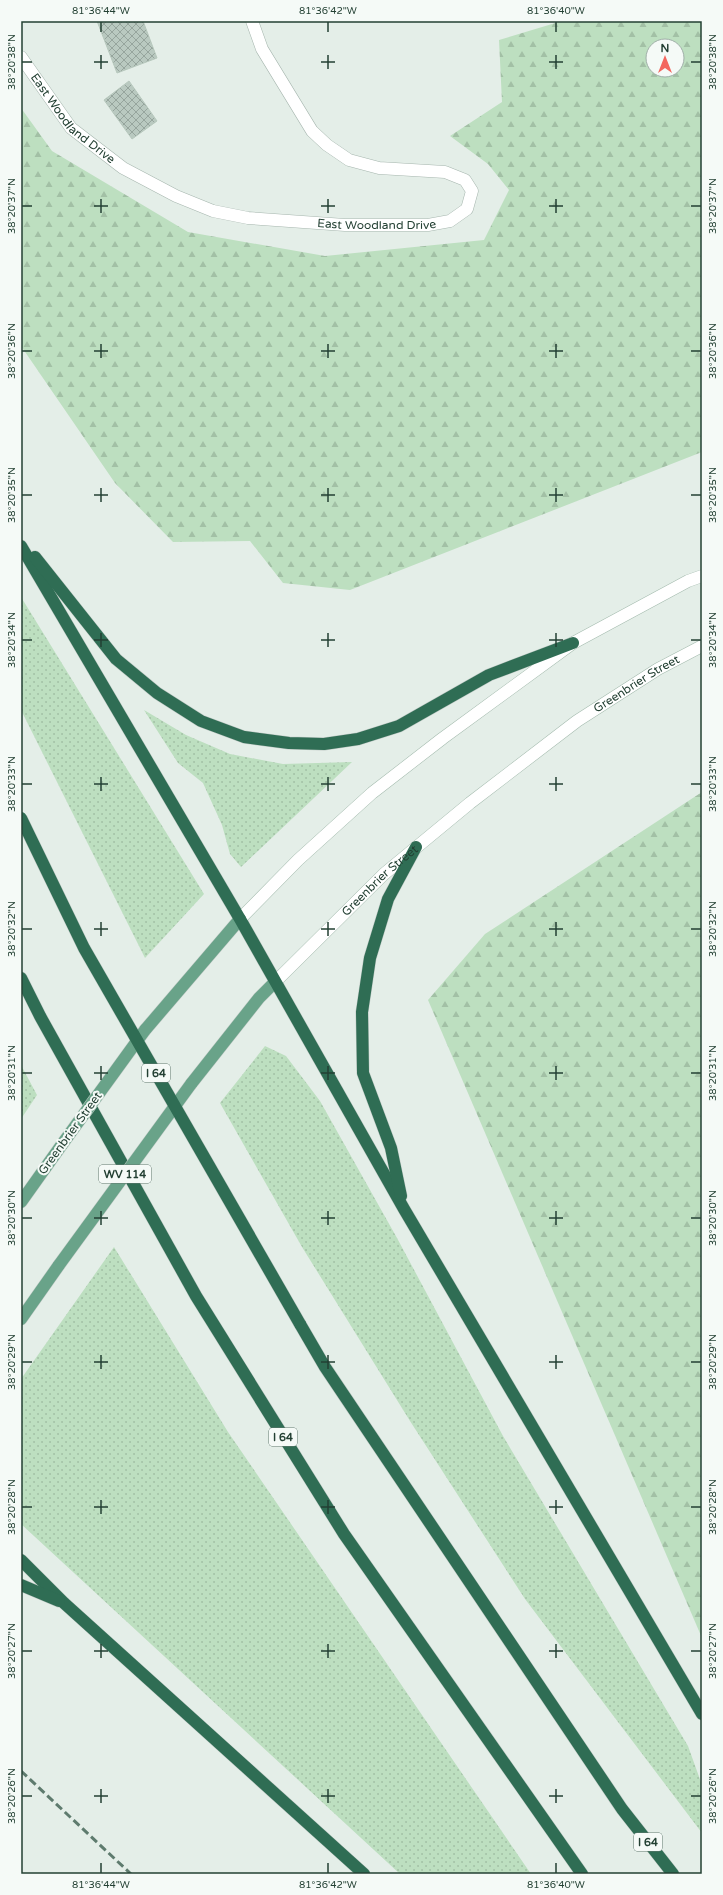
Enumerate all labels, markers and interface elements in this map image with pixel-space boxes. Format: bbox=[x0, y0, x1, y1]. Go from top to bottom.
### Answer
text: 81°36'44"W bbox=[72, 5, 130, 17]
text: 81°36'42"W bbox=[299, 5, 357, 17]
text: 81°36'40"W bbox=[527, 5, 585, 17]
text: 38°20'38"N bbox=[6, 34, 18, 90]
text: 38°20'38"N bbox=[707, 34, 719, 90]
north arrow bbox=[645, 38, 685, 78]
text: N bbox=[661, 42, 669, 55]
street label: East Woodland Drive bbox=[28, 71, 118, 166]
text: 38°20'37"N bbox=[6, 178, 18, 234]
text: 38°20'37"N bbox=[707, 178, 719, 234]
street label: East Woodland Drive bbox=[317, 216, 438, 232]
text: 38°20'36"N bbox=[6, 323, 18, 379]
text: 38°20'36"N bbox=[707, 323, 719, 379]
text: 38°20'35"N bbox=[6, 467, 18, 523]
text: 38°20'35"N bbox=[707, 467, 719, 523]
text: 38°20'34"N bbox=[6, 612, 18, 668]
text: 38°20'34"N bbox=[707, 612, 719, 668]
street label: Greenbrier Street bbox=[591, 652, 682, 716]
text: 38°20'33"N bbox=[6, 756, 18, 812]
text: 38°20'33"N bbox=[707, 756, 719, 812]
street label: Greenbrier Street bbox=[339, 842, 421, 919]
text: 38°20'32"N bbox=[6, 901, 18, 957]
text: 38°20'32"N bbox=[707, 901, 719, 957]
text: 38°20'31"N bbox=[6, 1045, 18, 1101]
text: 38°20'31"N bbox=[707, 1045, 719, 1101]
road number: I 64 bbox=[142, 1064, 170, 1082]
street label: Greenbrier Street bbox=[35, 1089, 105, 1177]
road number: WV 114 bbox=[99, 1165, 151, 1183]
text: 38°20'30"N bbox=[6, 1190, 18, 1246]
text: 38°20'30"N bbox=[707, 1190, 719, 1246]
text: 38°20'29"N bbox=[6, 1334, 18, 1390]
text: 38°20'29"N bbox=[707, 1334, 719, 1390]
road number: I 64 bbox=[269, 1428, 297, 1446]
text: 38°20'28"N bbox=[6, 1479, 18, 1535]
text: 38°20'28"N bbox=[707, 1479, 719, 1535]
text: 38°20'27"N bbox=[6, 1623, 18, 1679]
text: 38°20'27"N bbox=[707, 1623, 719, 1679]
text: 38°20'26"N bbox=[6, 1768, 18, 1824]
text: 38°20'26"N bbox=[707, 1768, 719, 1824]
road number: I 64 bbox=[634, 1833, 662, 1851]
text: 81°36'44"W bbox=[72, 1879, 130, 1891]
text: 81°36'42"W bbox=[299, 1879, 357, 1891]
text: 81°36'40"W bbox=[527, 1879, 585, 1891]

